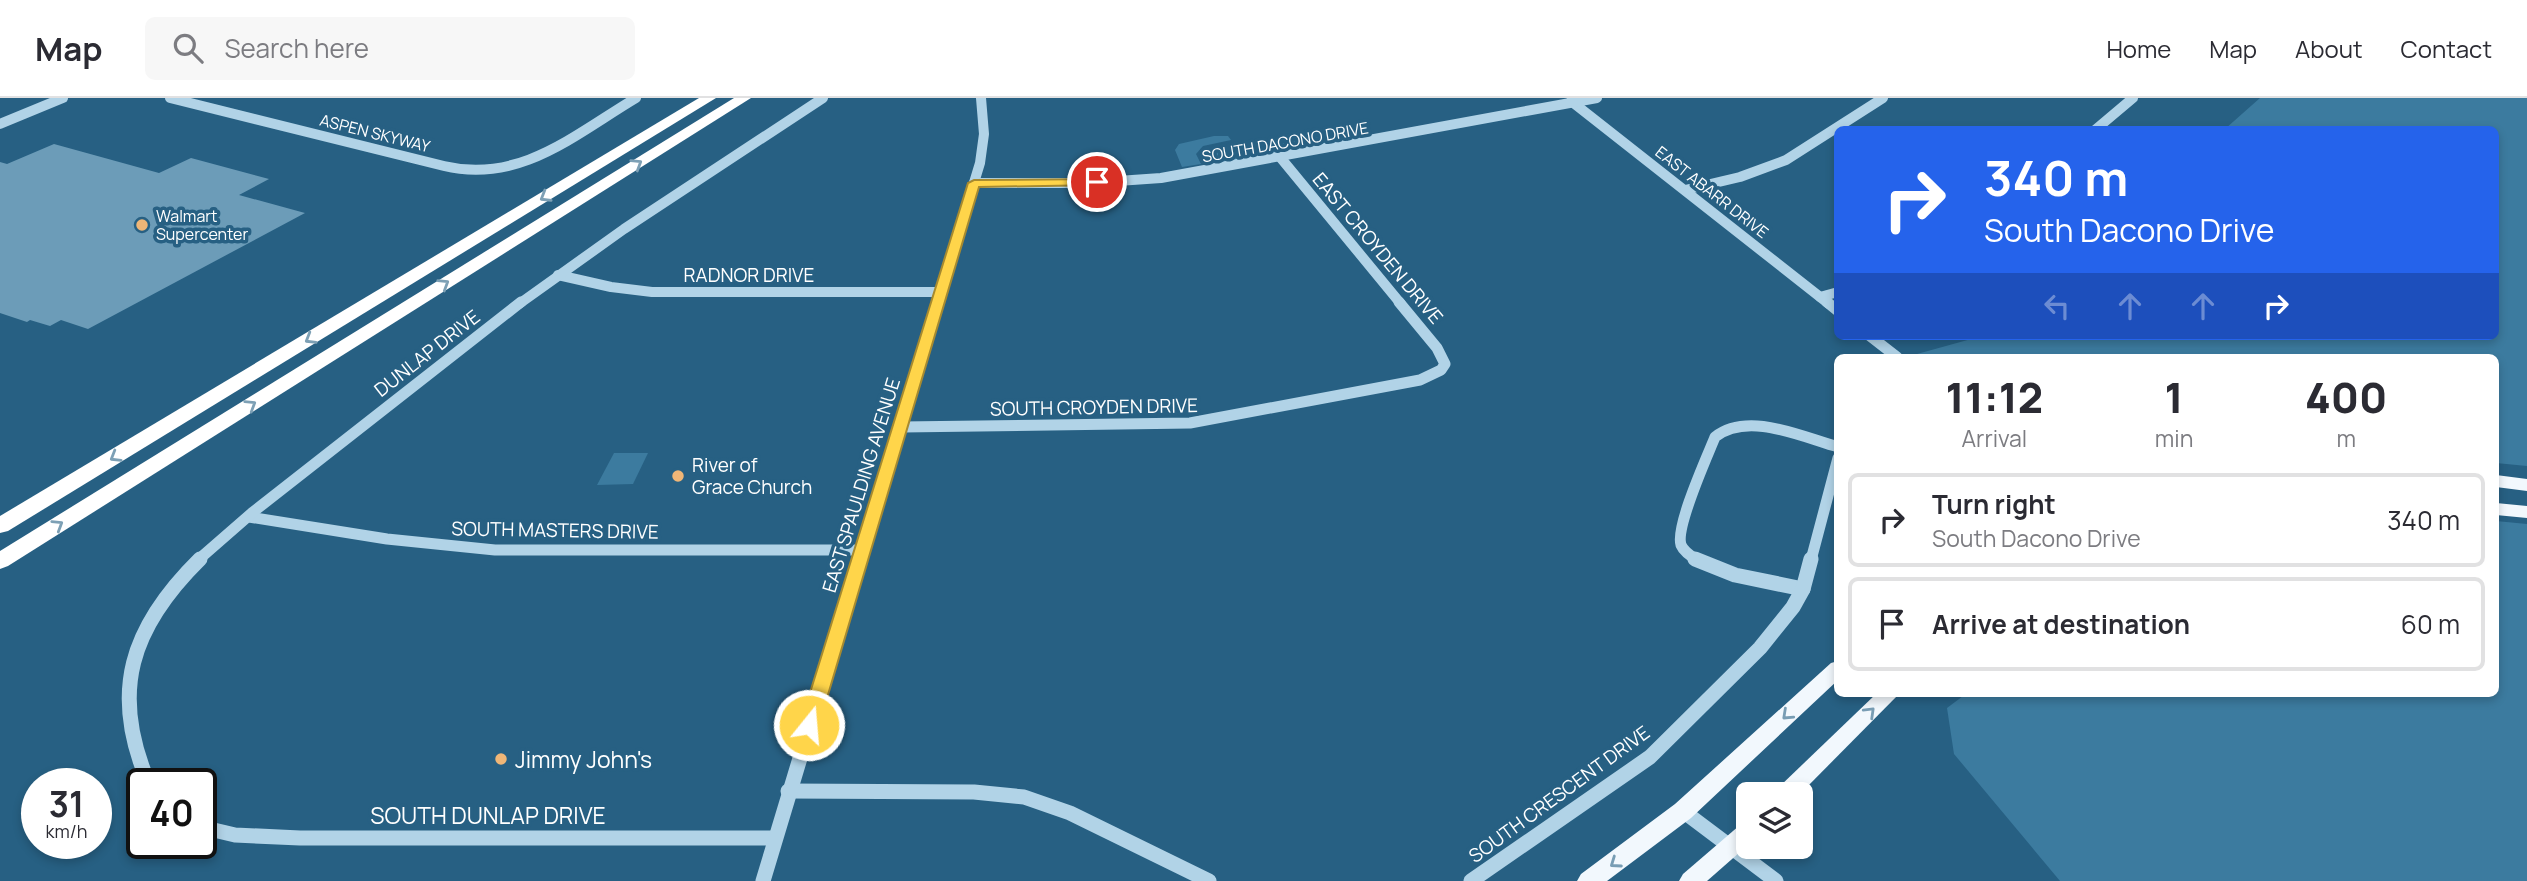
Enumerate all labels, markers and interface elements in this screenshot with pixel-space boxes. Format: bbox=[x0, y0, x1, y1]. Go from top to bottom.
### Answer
search box bbox=[145, 17, 635, 80]
text: Map bbox=[35, 26, 103, 71]
icon: search bbox=[169, 29, 207, 67]
text: Search here bbox=[225, 30, 369, 66]
text: Home bbox=[2106, 32, 2171, 65]
text: Map bbox=[2209, 32, 2257, 65]
text: About bbox=[2295, 32, 2363, 65]
text: Contact bbox=[2401, 32, 2492, 65]
street label: ASPEN SKYWAY bbox=[318, 109, 432, 157]
street label: SOUTH DACONO DRIVE bbox=[1200, 117, 1370, 167]
street label: EAST ABARR DRIVE bbox=[1651, 141, 1773, 243]
text: 340 m bbox=[1984, 144, 2128, 211]
pin bbox=[1067, 152, 1127, 212]
icon: right bbox=[1869, 154, 1960, 245]
one-way arrow bbox=[630, 160, 643, 173]
icon: arrive bbox=[1078, 163, 1116, 201]
street label: EAST CROYDEN DRIVE bbox=[1307, 167, 1449, 329]
one-way arrow bbox=[540, 188, 553, 201]
place label: Walmart Supercenter bbox=[156, 205, 248, 245]
text: South Dacono Drive bbox=[1984, 208, 2274, 252]
marker: Walmart Supercenter bbox=[134, 217, 150, 233]
street label: RADNOR DRIVE bbox=[684, 262, 814, 288]
one-way arrow bbox=[437, 280, 450, 293]
icon: left bbox=[2038, 287, 2076, 325]
icon: ahead bbox=[2111, 287, 2149, 325]
icon: ahead bbox=[2184, 287, 2222, 325]
icon: right bbox=[2257, 287, 2295, 325]
street label: DUNLAP DRIVE bbox=[369, 303, 485, 403]
one-way arrow bbox=[304, 331, 317, 344]
text: 11:12 bbox=[1946, 368, 2043, 426]
text: 1 bbox=[2165, 368, 2184, 426]
text: 400 bbox=[2305, 368, 2387, 426]
street label: EAST SPAULDING AVENUE bbox=[816, 374, 906, 596]
street label: SOUTH CROYDEN DRIVE bbox=[990, 392, 1198, 422]
one-way arrow bbox=[243, 400, 256, 413]
text: Arrival bbox=[1962, 422, 2027, 454]
text: min bbox=[2155, 422, 2193, 454]
text: m bbox=[2336, 422, 2356, 454]
one-way arrow bbox=[109, 448, 122, 461]
place label: River of Grace Church bbox=[692, 452, 812, 500]
marker: River of Grace Church bbox=[670, 468, 686, 484]
text: Turn right bbox=[1932, 486, 2056, 522]
icon: right bbox=[1873, 501, 1911, 539]
text: 340 m bbox=[2387, 502, 2460, 538]
street label: SOUTH MASTERS DRIVE bbox=[451, 515, 659, 545]
one-way arrow bbox=[50, 520, 63, 533]
text: South Dacono Drive bbox=[1932, 522, 2141, 554]
icon: arrive bbox=[1873, 605, 1911, 643]
text: Arrive at destination bbox=[1932, 606, 2190, 642]
text: 60 m bbox=[2401, 606, 2460, 642]
position arrow bbox=[772, 688, 846, 762]
one-way arrow bbox=[1782, 706, 1795, 719]
one-way arrow bbox=[1862, 708, 1875, 721]
street label: SOUTH CRESCENT DRIVE bbox=[1463, 719, 1655, 869]
place label: Jimmy John's bbox=[515, 743, 652, 775]
marker: Jimmy John's bbox=[493, 751, 509, 767]
speed limit sign: 40 bbox=[126, 768, 217, 859]
text: 31 bbox=[49, 780, 84, 828]
map controls bbox=[1736, 782, 1813, 859]
button: layers bbox=[1736, 782, 1813, 859]
street label: SOUTH DUNLAP DRIVE bbox=[370, 799, 606, 831]
text: km/h bbox=[46, 819, 87, 843]
one-way arrow bbox=[1610, 855, 1623, 867]

